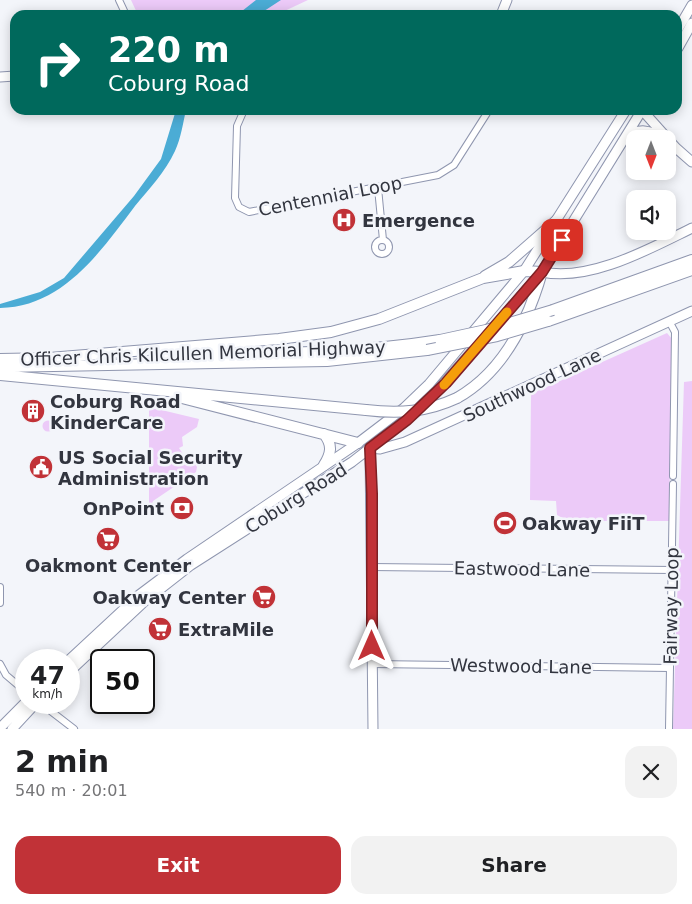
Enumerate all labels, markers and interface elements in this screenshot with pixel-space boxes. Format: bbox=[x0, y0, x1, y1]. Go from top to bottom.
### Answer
icon: right bbox=[25, 30, 90, 95]
text: 220 m bbox=[108, 30, 230, 70]
text: Coburg Road bbox=[108, 71, 250, 96]
north arrow bbox=[626, 130, 676, 180]
map controls bbox=[626, 130, 676, 240]
street label: Centennial Loop bbox=[256, 172, 404, 220]
button: sound bbox=[626, 190, 676, 240]
hospital icon: Emergence bbox=[331, 207, 357, 233]
place label: Emergence bbox=[362, 210, 475, 231]
pin bbox=[541, 219, 583, 261]
icon: arrive bbox=[548, 226, 576, 254]
street label: Officer Chris Kilcullen Memorial Highway bbox=[20, 336, 386, 370]
street label: Southwood Lane bbox=[460, 344, 604, 426]
place label: Coburg Road KinderCare bbox=[50, 391, 181, 433]
building icon: Coburg Road KinderCare bbox=[20, 398, 46, 424]
place label: US Social Security Administration bbox=[58, 447, 243, 489]
public building icon: US Social Security Administration bbox=[28, 454, 54, 480]
street label: Coburg Road bbox=[241, 458, 351, 538]
bank icon: OnPoint bbox=[169, 495, 195, 521]
place label: OnPoint bbox=[83, 498, 164, 519]
sports icon: Oakway FiiT bbox=[492, 510, 518, 536]
place label: Oakway FiiT bbox=[522, 513, 645, 534]
supermarket icon: Oakmont Center bbox=[95, 526, 121, 552]
street label: Fairway Loop bbox=[659, 547, 683, 665]
place label: Oakmont Center bbox=[25, 555, 191, 576]
street label: Eastwood Lane bbox=[454, 557, 590, 581]
supermarket icon: Oakway Center bbox=[251, 584, 277, 610]
place label: Oakway Center bbox=[92, 587, 246, 608]
supermarket icon: ExtraMile bbox=[147, 616, 173, 642]
place label: ExtraMile bbox=[178, 619, 274, 640]
position arrow bbox=[345, 619, 397, 671]
speed limit sign: 50 bbox=[90, 649, 155, 714]
street label: Westwood Lane bbox=[450, 654, 592, 678]
text: 47 bbox=[30, 661, 65, 690]
text: km/h bbox=[32, 687, 63, 701]
text: 2 min bbox=[15, 744, 109, 779]
button: close bbox=[625, 746, 677, 798]
text: 540 m · 20:01 bbox=[15, 781, 128, 800]
button: Exit bbox=[15, 836, 341, 894]
button: Share bbox=[351, 836, 677, 894]

